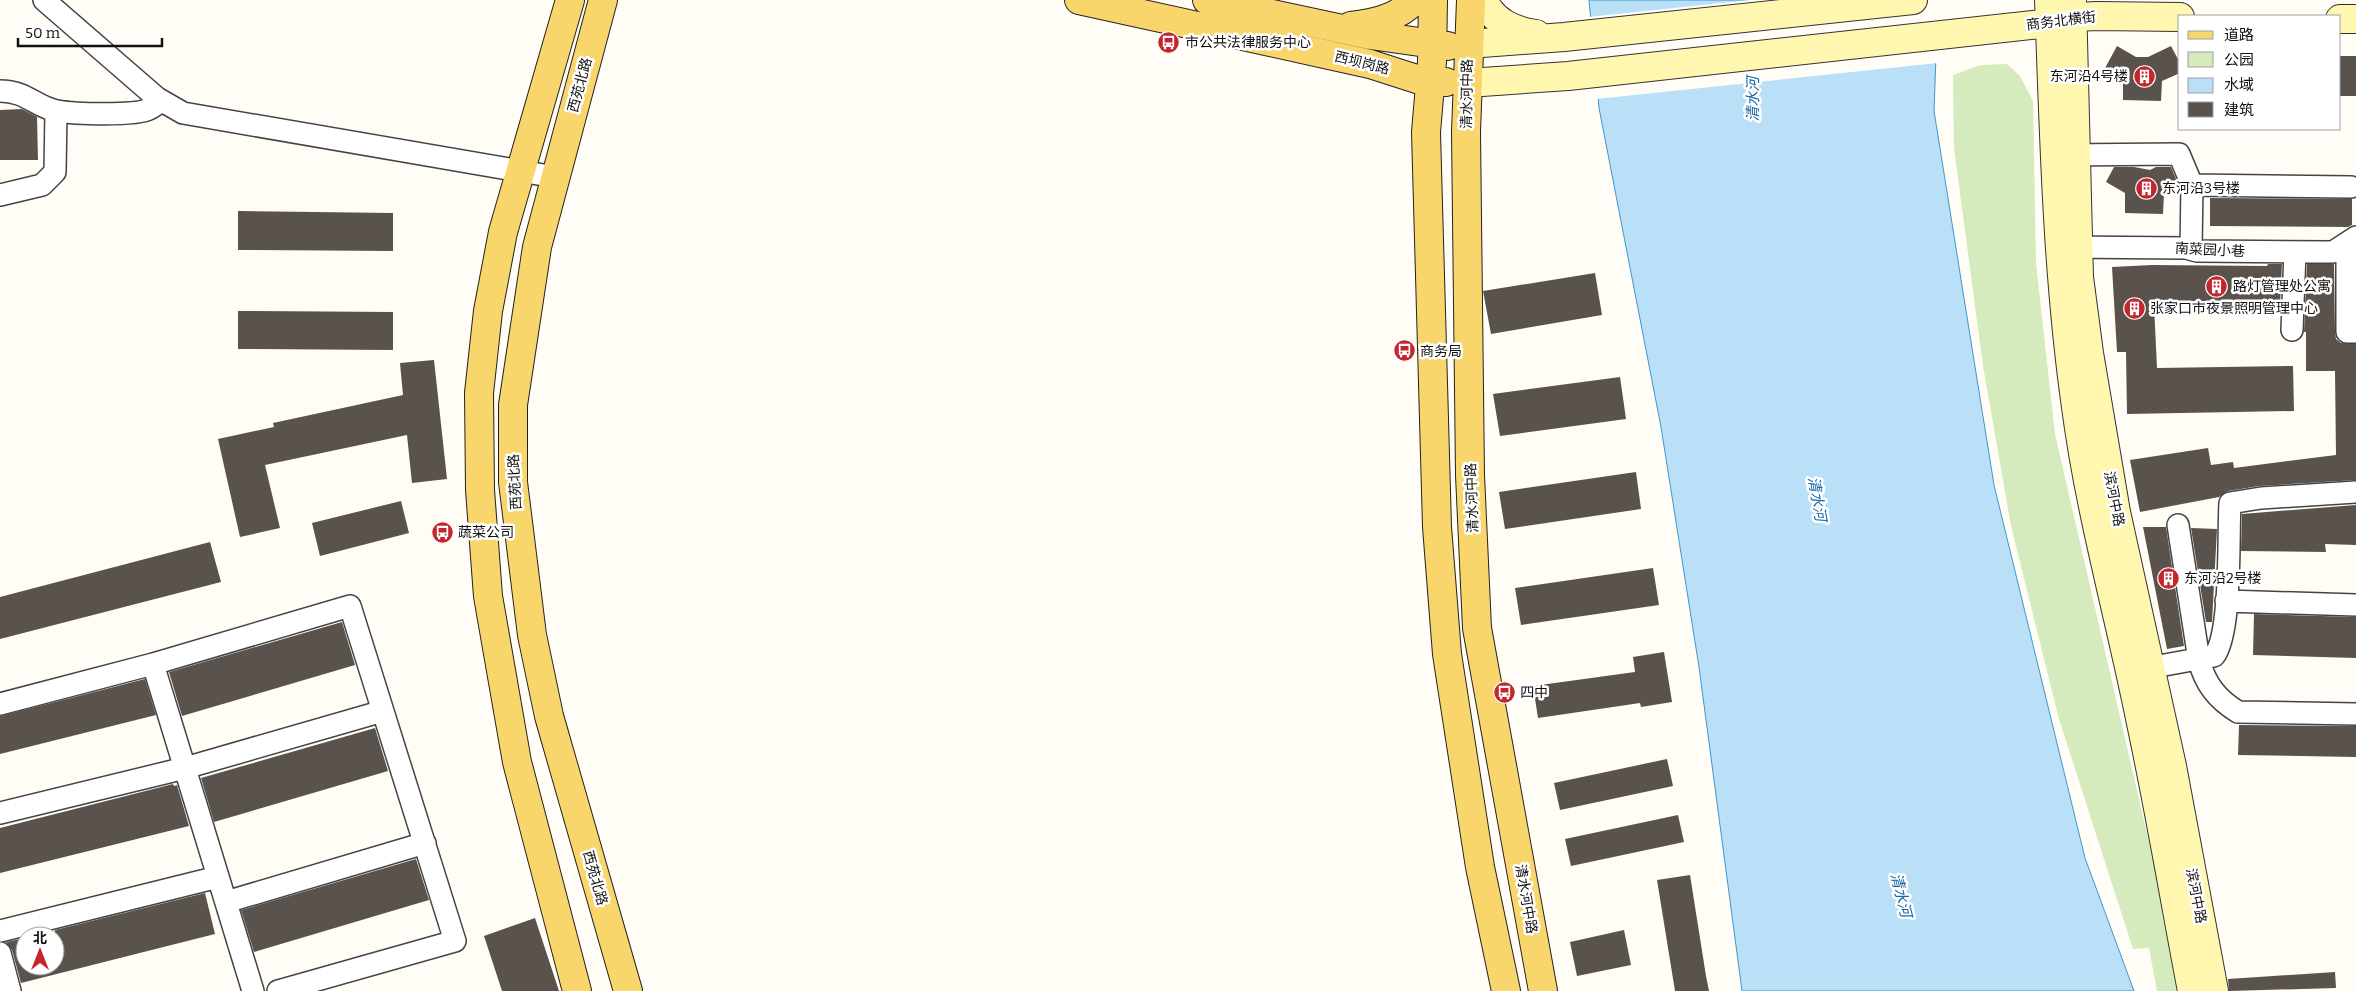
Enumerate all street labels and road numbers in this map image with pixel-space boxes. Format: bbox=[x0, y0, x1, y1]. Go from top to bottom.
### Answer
street label: 商务北横街 bbox=[2025, 8, 2097, 34]
street label: 西坝岗路 bbox=[1333, 48, 1391, 78]
street label: 西苑北路 bbox=[565, 56, 595, 114]
street label: 清水河中路 bbox=[1458, 59, 1476, 129]
street label: 南菜园小巷 bbox=[2175, 240, 2245, 260]
street label: 西苑北路 bbox=[505, 454, 525, 510]
street label: 清水河中路 bbox=[1462, 463, 1482, 533]
street label: 滨河中路 bbox=[2100, 470, 2128, 528]
street label: 西苑北路 bbox=[579, 849, 611, 907]
street label: 清水河中路 bbox=[1512, 863, 1540, 935]
street label: 滨河中路 bbox=[2182, 867, 2210, 925]

